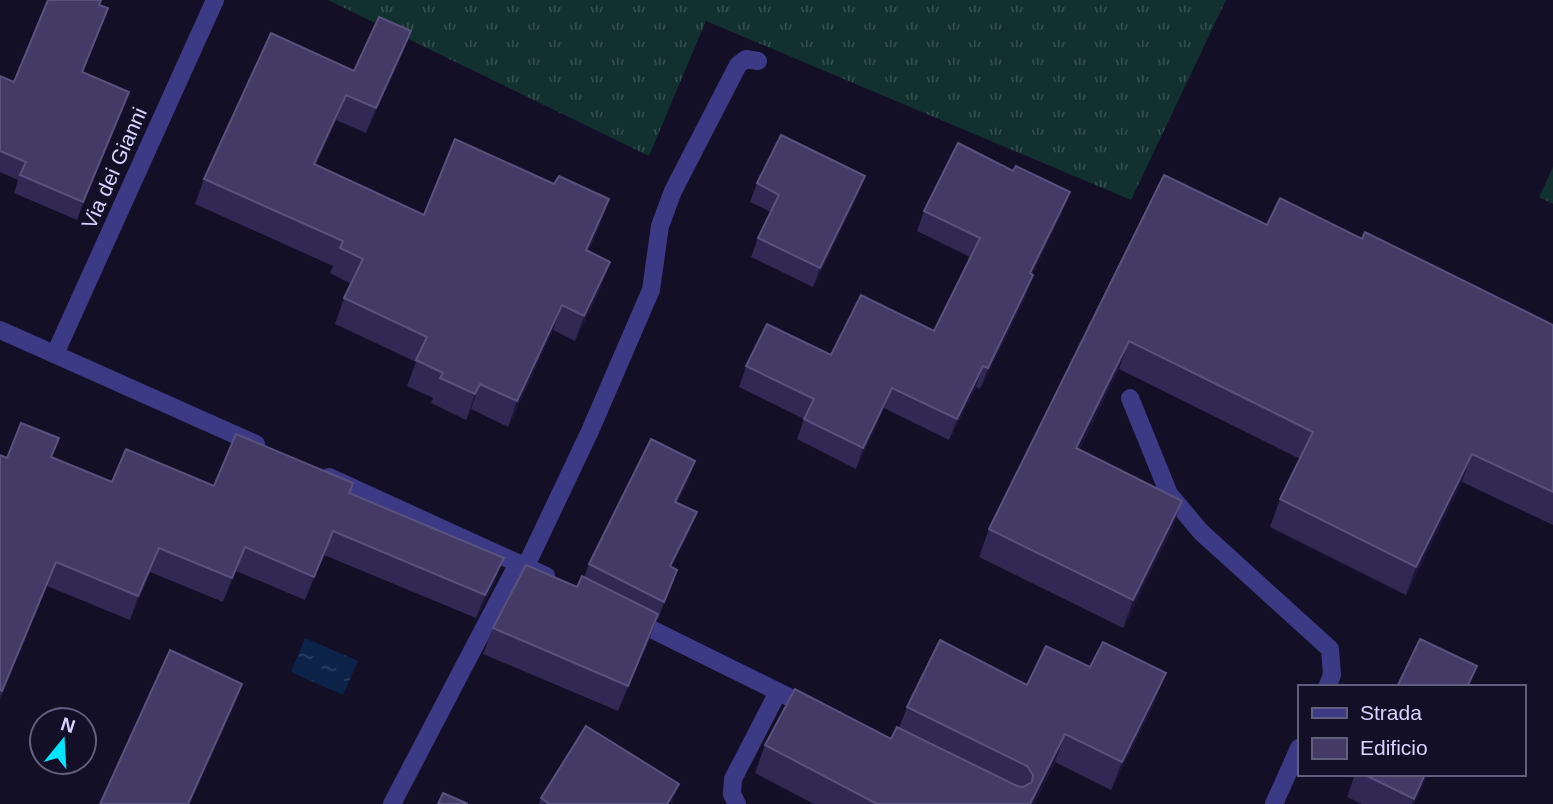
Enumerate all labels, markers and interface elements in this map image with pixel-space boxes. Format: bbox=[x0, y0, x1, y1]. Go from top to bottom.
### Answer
street label: Via dei Gianni bbox=[77, 104, 151, 232]
legend bbox=[1298, 685, 1525, 776]
text: Strada bbox=[1360, 701, 1422, 724]
north arrow bbox=[28, 706, 98, 776]
text: N bbox=[58, 713, 78, 737]
text: Edificio bbox=[1360, 736, 1428, 759]

